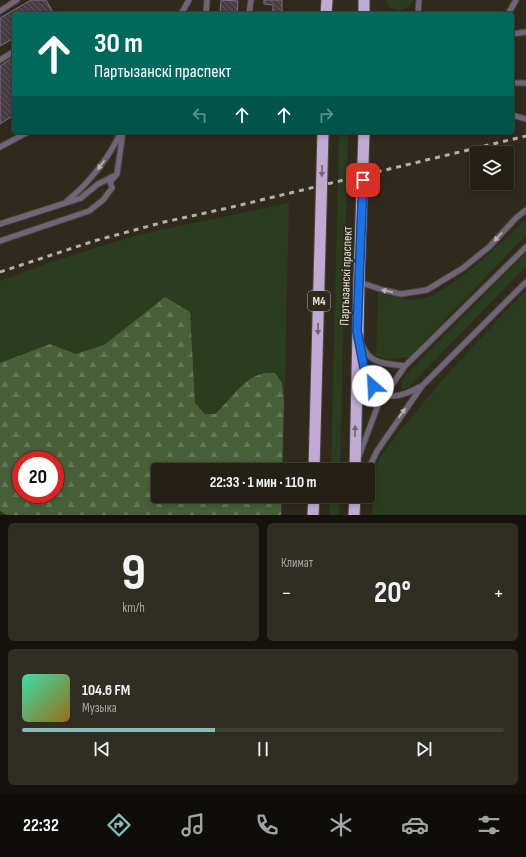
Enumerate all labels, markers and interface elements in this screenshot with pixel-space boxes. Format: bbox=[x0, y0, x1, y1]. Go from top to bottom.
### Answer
text: 30 m bbox=[94, 27, 143, 60]
icon: ahead bbox=[28, 28, 80, 80]
text: Партызанскі праспект bbox=[94, 61, 231, 82]
icon: left bbox=[189, 104, 211, 126]
icon: ahead bbox=[231, 104, 253, 126]
icon: ahead bbox=[273, 104, 295, 126]
icon: right bbox=[315, 104, 337, 126]
map controls bbox=[470, 146, 514, 190]
button: layers bbox=[470, 146, 514, 190]
one-way arrow bbox=[97, 160, 106, 171]
pin bbox=[346, 163, 380, 197]
one-way arrow bbox=[319, 165, 325, 178]
icon: arrive bbox=[352, 169, 374, 191]
street label: Партызанскі праспект bbox=[336, 226, 356, 326]
one-way arrow bbox=[494, 232, 503, 243]
one-way arrow bbox=[381, 287, 393, 293]
road number: М4 bbox=[308, 291, 330, 311]
one-way arrow bbox=[315, 323, 321, 336]
position arrow bbox=[352, 365, 394, 407]
one-way arrow bbox=[398, 407, 406, 418]
one-way arrow bbox=[352, 425, 359, 437]
speed limit sign: 20 bbox=[12, 451, 64, 503]
text: 22:33 · 1 мин · 110 m bbox=[210, 473, 316, 492]
text: 9 bbox=[121, 542, 146, 605]
text: Климат bbox=[281, 555, 313, 571]
text: 20° bbox=[374, 575, 411, 611]
text: − bbox=[281, 580, 292, 607]
text: + bbox=[493, 580, 504, 607]
text: km/h bbox=[122, 600, 145, 616]
text: 104.6 FM bbox=[82, 681, 130, 700]
text: Музыка bbox=[82, 700, 117, 716]
icon: previous bbox=[91, 738, 113, 760]
icon: pause bbox=[252, 738, 274, 760]
icon: next bbox=[413, 738, 435, 760]
icon: directions bbox=[105, 811, 133, 839]
icon: music bbox=[179, 811, 207, 839]
icon: phone bbox=[253, 811, 281, 839]
icon: climate bbox=[327, 811, 355, 839]
icon: car bbox=[401, 811, 429, 839]
icon: filters bbox=[475, 811, 503, 839]
text: 22:32 bbox=[23, 815, 59, 836]

